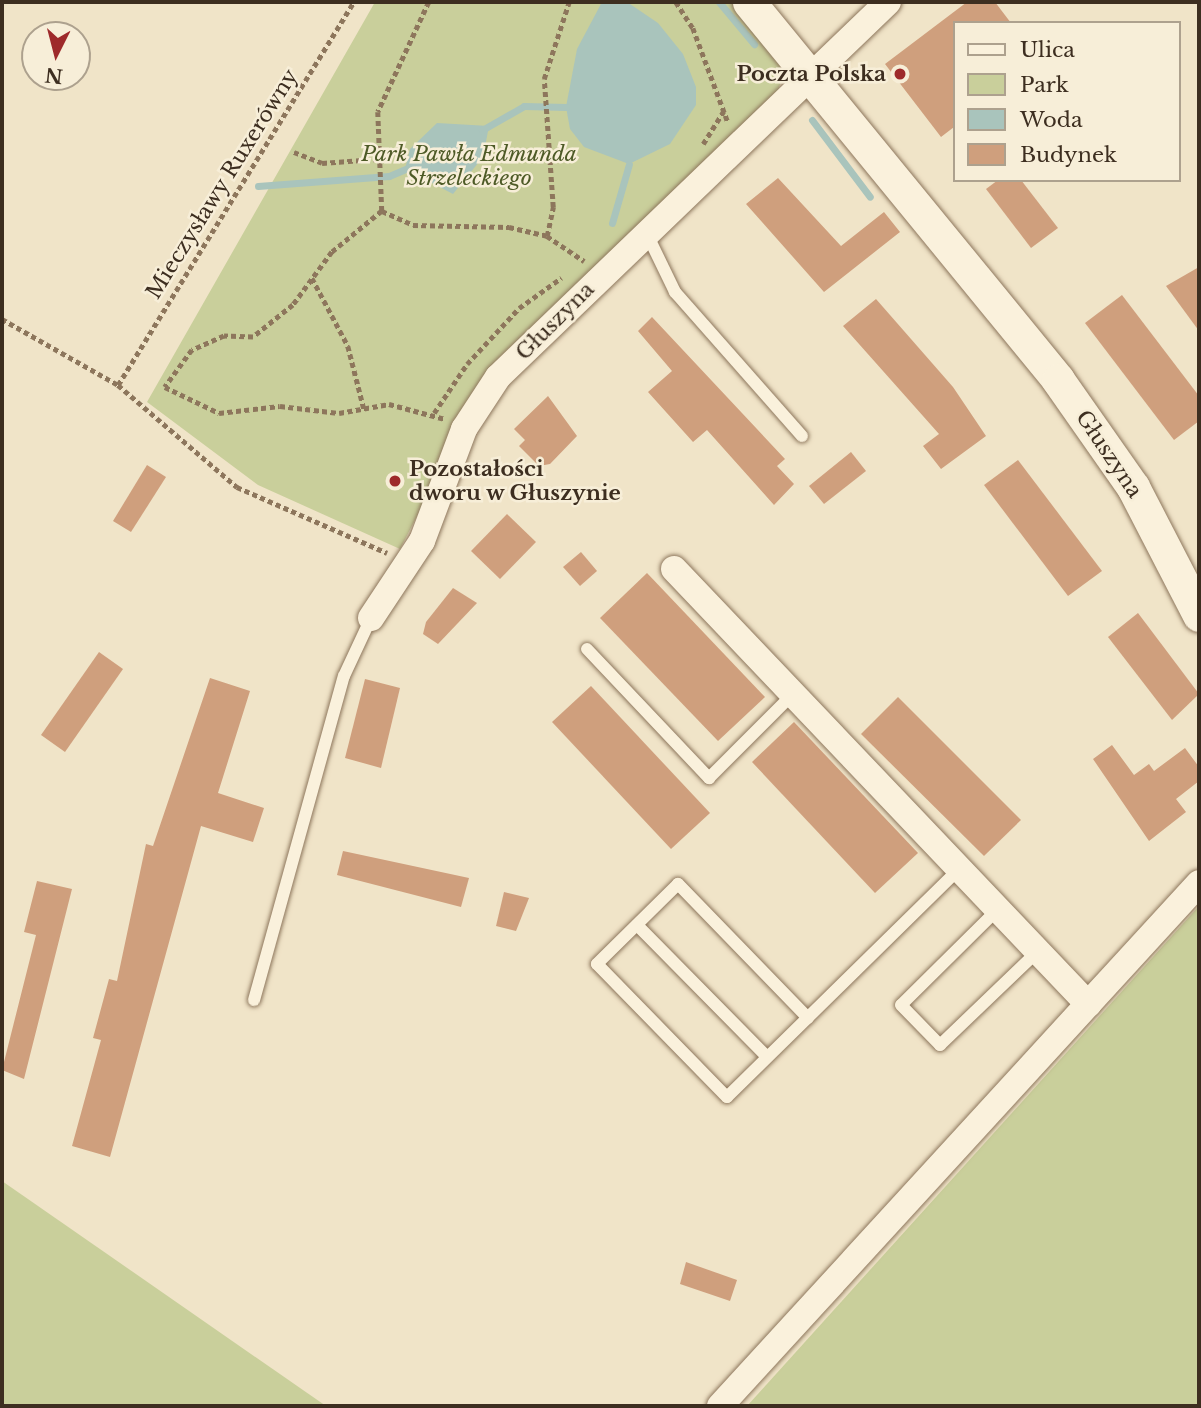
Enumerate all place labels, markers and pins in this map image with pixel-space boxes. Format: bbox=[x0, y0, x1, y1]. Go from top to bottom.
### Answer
place label: Poczta Polska bbox=[737, 61, 886, 87]
marker: Poczta Polska bbox=[892, 66, 908, 82]
place label: Pozostałości dworu w Głuszynie bbox=[409, 456, 622, 506]
marker: Pozostałości dworu w Głuszynie bbox=[387, 473, 403, 489]

